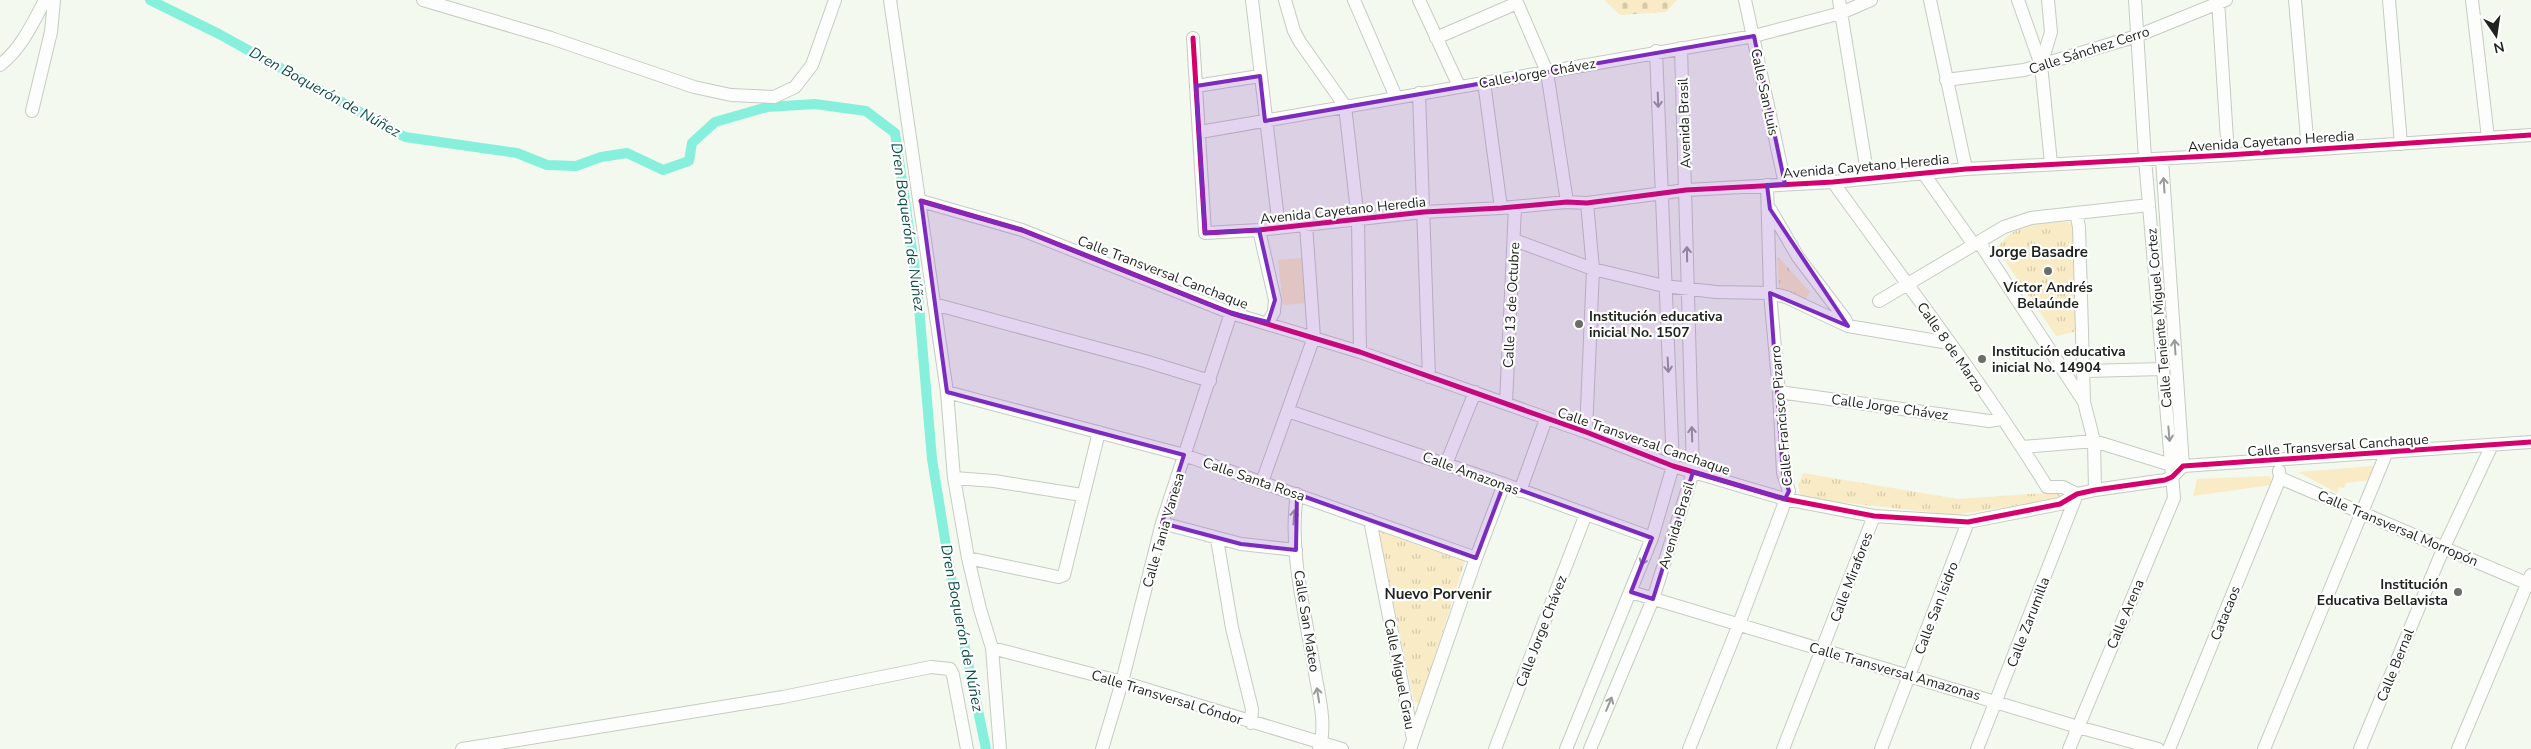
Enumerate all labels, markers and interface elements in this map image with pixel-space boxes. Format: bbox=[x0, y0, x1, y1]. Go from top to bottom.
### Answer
north arrow bbox=[2471, 10, 2521, 60]
street label: Calle Sánchez Cerro bbox=[2026, 22, 2152, 79]
text: N bbox=[2492, 37, 2506, 58]
water label: Dren Boquerón de Núñez bbox=[246, 42, 404, 142]
street label: Calle San Luis bbox=[1746, 47, 1783, 138]
street label: Calle Jorge Chávez bbox=[1477, 54, 1597, 93]
street label: Avenida Brasil bbox=[1673, 76, 1696, 169]
one-way arrow bbox=[1653, 92, 1662, 108]
street label: Avenida Cayetano Heredia bbox=[2187, 126, 2355, 157]
water label: Dren Boquerón de Núñez bbox=[886, 141, 930, 313]
street label: Avenida Cayetano Heredia bbox=[1782, 150, 1950, 183]
one-way arrow bbox=[2159, 177, 2169, 193]
street label: Avenida Cayetano Heredia bbox=[1259, 192, 1427, 229]
street label: Calle Teniente Miguel Cortez bbox=[2142, 227, 2177, 409]
street label: Calle Transversal Canchaque bbox=[1075, 231, 1251, 314]
street label: Calle 13 de Octubre bbox=[1499, 242, 1524, 368]
district label: Jorge Basadre bbox=[1989, 242, 2088, 262]
one-way arrow bbox=[1682, 246, 1692, 262]
marker: Víctor Andrés Belaúnde bbox=[2042, 265, 2054, 277]
place label: Víctor Andrés Belaúnde bbox=[2002, 278, 2093, 313]
street label: Calle 8 de Marzo bbox=[1913, 299, 1989, 396]
place label: Institución educativa inicial No. 1507 bbox=[1589, 307, 1723, 342]
marker: Institución educativa inicial No. 1507 bbox=[1573, 318, 1585, 330]
one-way arrow bbox=[2171, 339, 2180, 355]
place label: Institución educativa inicial No. 14904 bbox=[1992, 342, 2126, 377]
street label: Calle Francisco Pizarro bbox=[1766, 344, 1797, 487]
marker: Institución educativa inicial No. 14904 bbox=[1976, 353, 1988, 365]
one-way arrow bbox=[1663, 357, 1672, 373]
street label: Calle Jorge Chávez bbox=[1830, 390, 1950, 425]
street label: Calle Transversal Canchaque bbox=[1555, 403, 1733, 480]
one-way arrow bbox=[1687, 426, 1696, 442]
one-way arrow bbox=[2164, 426, 2173, 442]
street label: Calle Transversal Canchaque bbox=[2247, 430, 2429, 461]
street label: Calle Amazonas bbox=[1420, 447, 1522, 500]
street label: Calle Santa Rosa bbox=[1200, 453, 1307, 506]
street label: Calle Tania Vanesa bbox=[1138, 470, 1189, 590]
street label: Avenida Brasil bbox=[1654, 478, 1699, 571]
street label: Calle Transversal Morropón bbox=[2315, 486, 2481, 571]
one-way arrow bbox=[1289, 509, 1299, 525]
street label: Calle Mirafores bbox=[1826, 529, 1877, 625]
water label: Dren Boquerón de Núñez bbox=[936, 543, 988, 713]
one-way arrow bbox=[1639, 550, 1648, 565]
street label: Calle San Isidro bbox=[1910, 559, 1963, 657]
street label: Calle San Mateo bbox=[1289, 569, 1324, 674]
street label: Calle Jorge Chávez bbox=[1511, 572, 1572, 690]
street label: Calle Zarumilla bbox=[2003, 574, 2054, 670]
place label: Institución Educativa Bellavista bbox=[2317, 575, 2448, 610]
street label: Calle Arena bbox=[2102, 577, 2149, 652]
street label: Catacaos bbox=[2206, 583, 2245, 643]
district label: Nuevo Porvenir bbox=[1384, 584, 1492, 604]
marker: Institución Educativa Bellavista bbox=[2452, 586, 2464, 598]
street label: Calle Miguel Grau bbox=[1379, 617, 1420, 731]
street label: Calle Bernal bbox=[2372, 625, 2419, 705]
street label: Calle Transversal Amazonas bbox=[1807, 638, 1983, 705]
street label: Calle Transversal Cóndor bbox=[1089, 665, 1245, 730]
one-way arrow bbox=[1313, 687, 1323, 703]
one-way arrow bbox=[1604, 697, 1614, 712]

